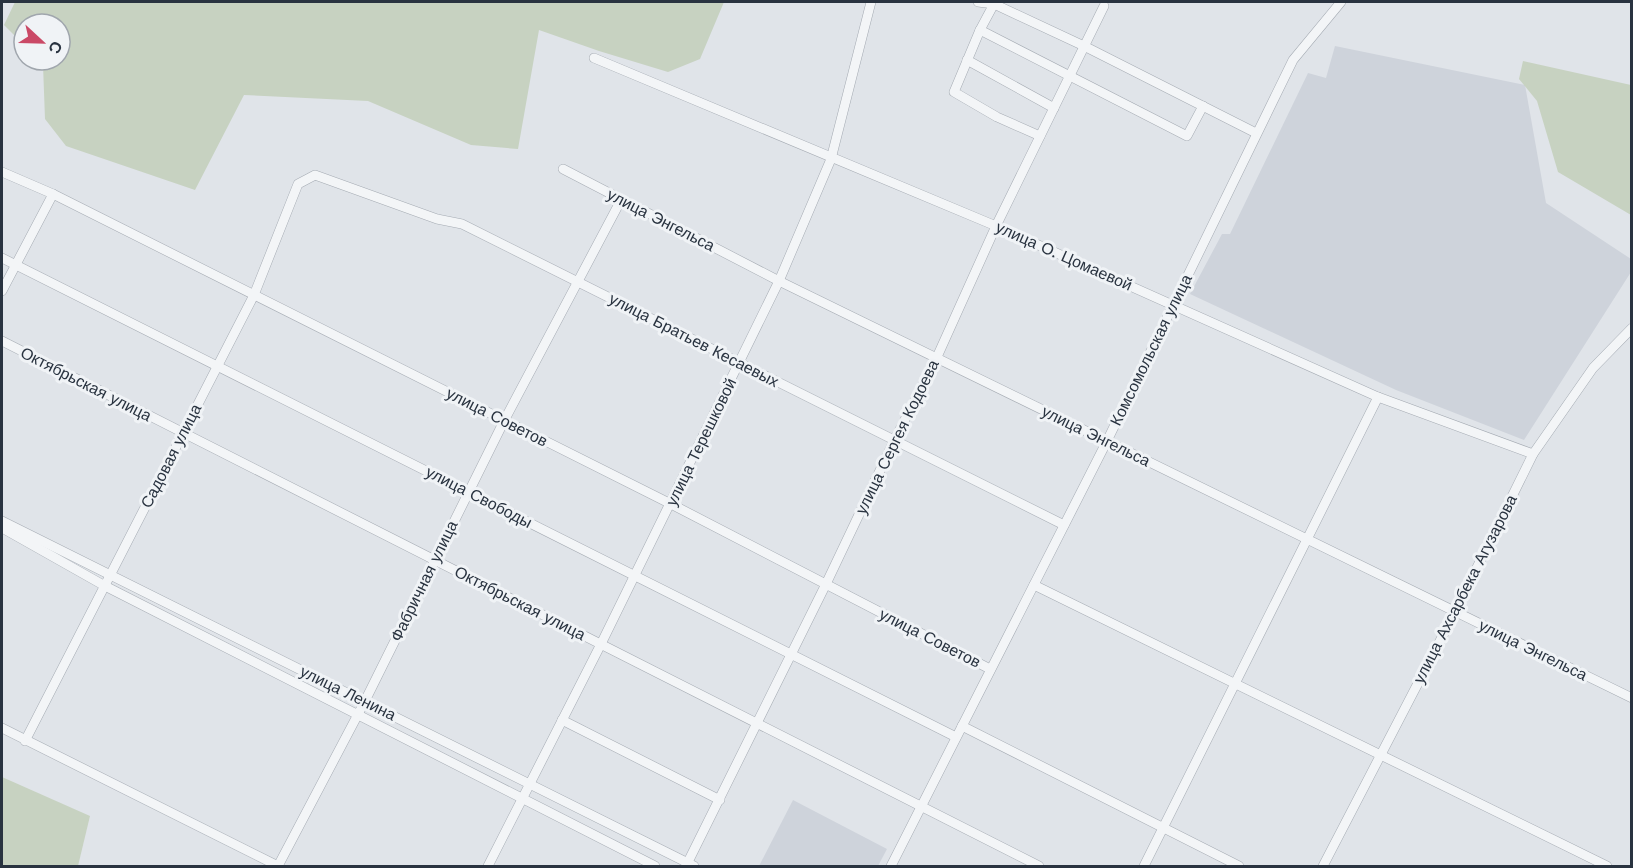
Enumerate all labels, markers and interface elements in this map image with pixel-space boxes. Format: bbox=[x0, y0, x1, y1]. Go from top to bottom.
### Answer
north arrow bbox=[12, 12, 72, 72]
text: С bbox=[44, 39, 66, 57]
street label: улица Энгельса bbox=[604, 185, 718, 255]
street label: улица О. Цомаевой bbox=[993, 217, 1135, 295]
street label: Комсомольская улица bbox=[1106, 271, 1196, 429]
street label: улица Братьев Кесаевых bbox=[606, 289, 782, 391]
street label: Октябрьская улица bbox=[17, 343, 155, 425]
street label: улица Сергея Кодоева bbox=[851, 357, 943, 517]
street label: улица Терешковой bbox=[662, 375, 740, 509]
street label: улица Советов bbox=[443, 383, 551, 451]
street label: Садовая улица bbox=[137, 401, 205, 511]
street label: улица Энгельса bbox=[1039, 402, 1153, 470]
street label: улица Свободы bbox=[423, 462, 535, 532]
street label: улица Ахсарбека Агузарова bbox=[1409, 491, 1521, 686]
street label: Фабричная улица bbox=[386, 517, 462, 645]
street label: Октябрьская улица bbox=[451, 562, 589, 644]
street label: улица Советов bbox=[876, 604, 984, 672]
street label: улица Энгельса bbox=[1476, 616, 1590, 684]
street label: улица Ленина bbox=[297, 662, 399, 724]

